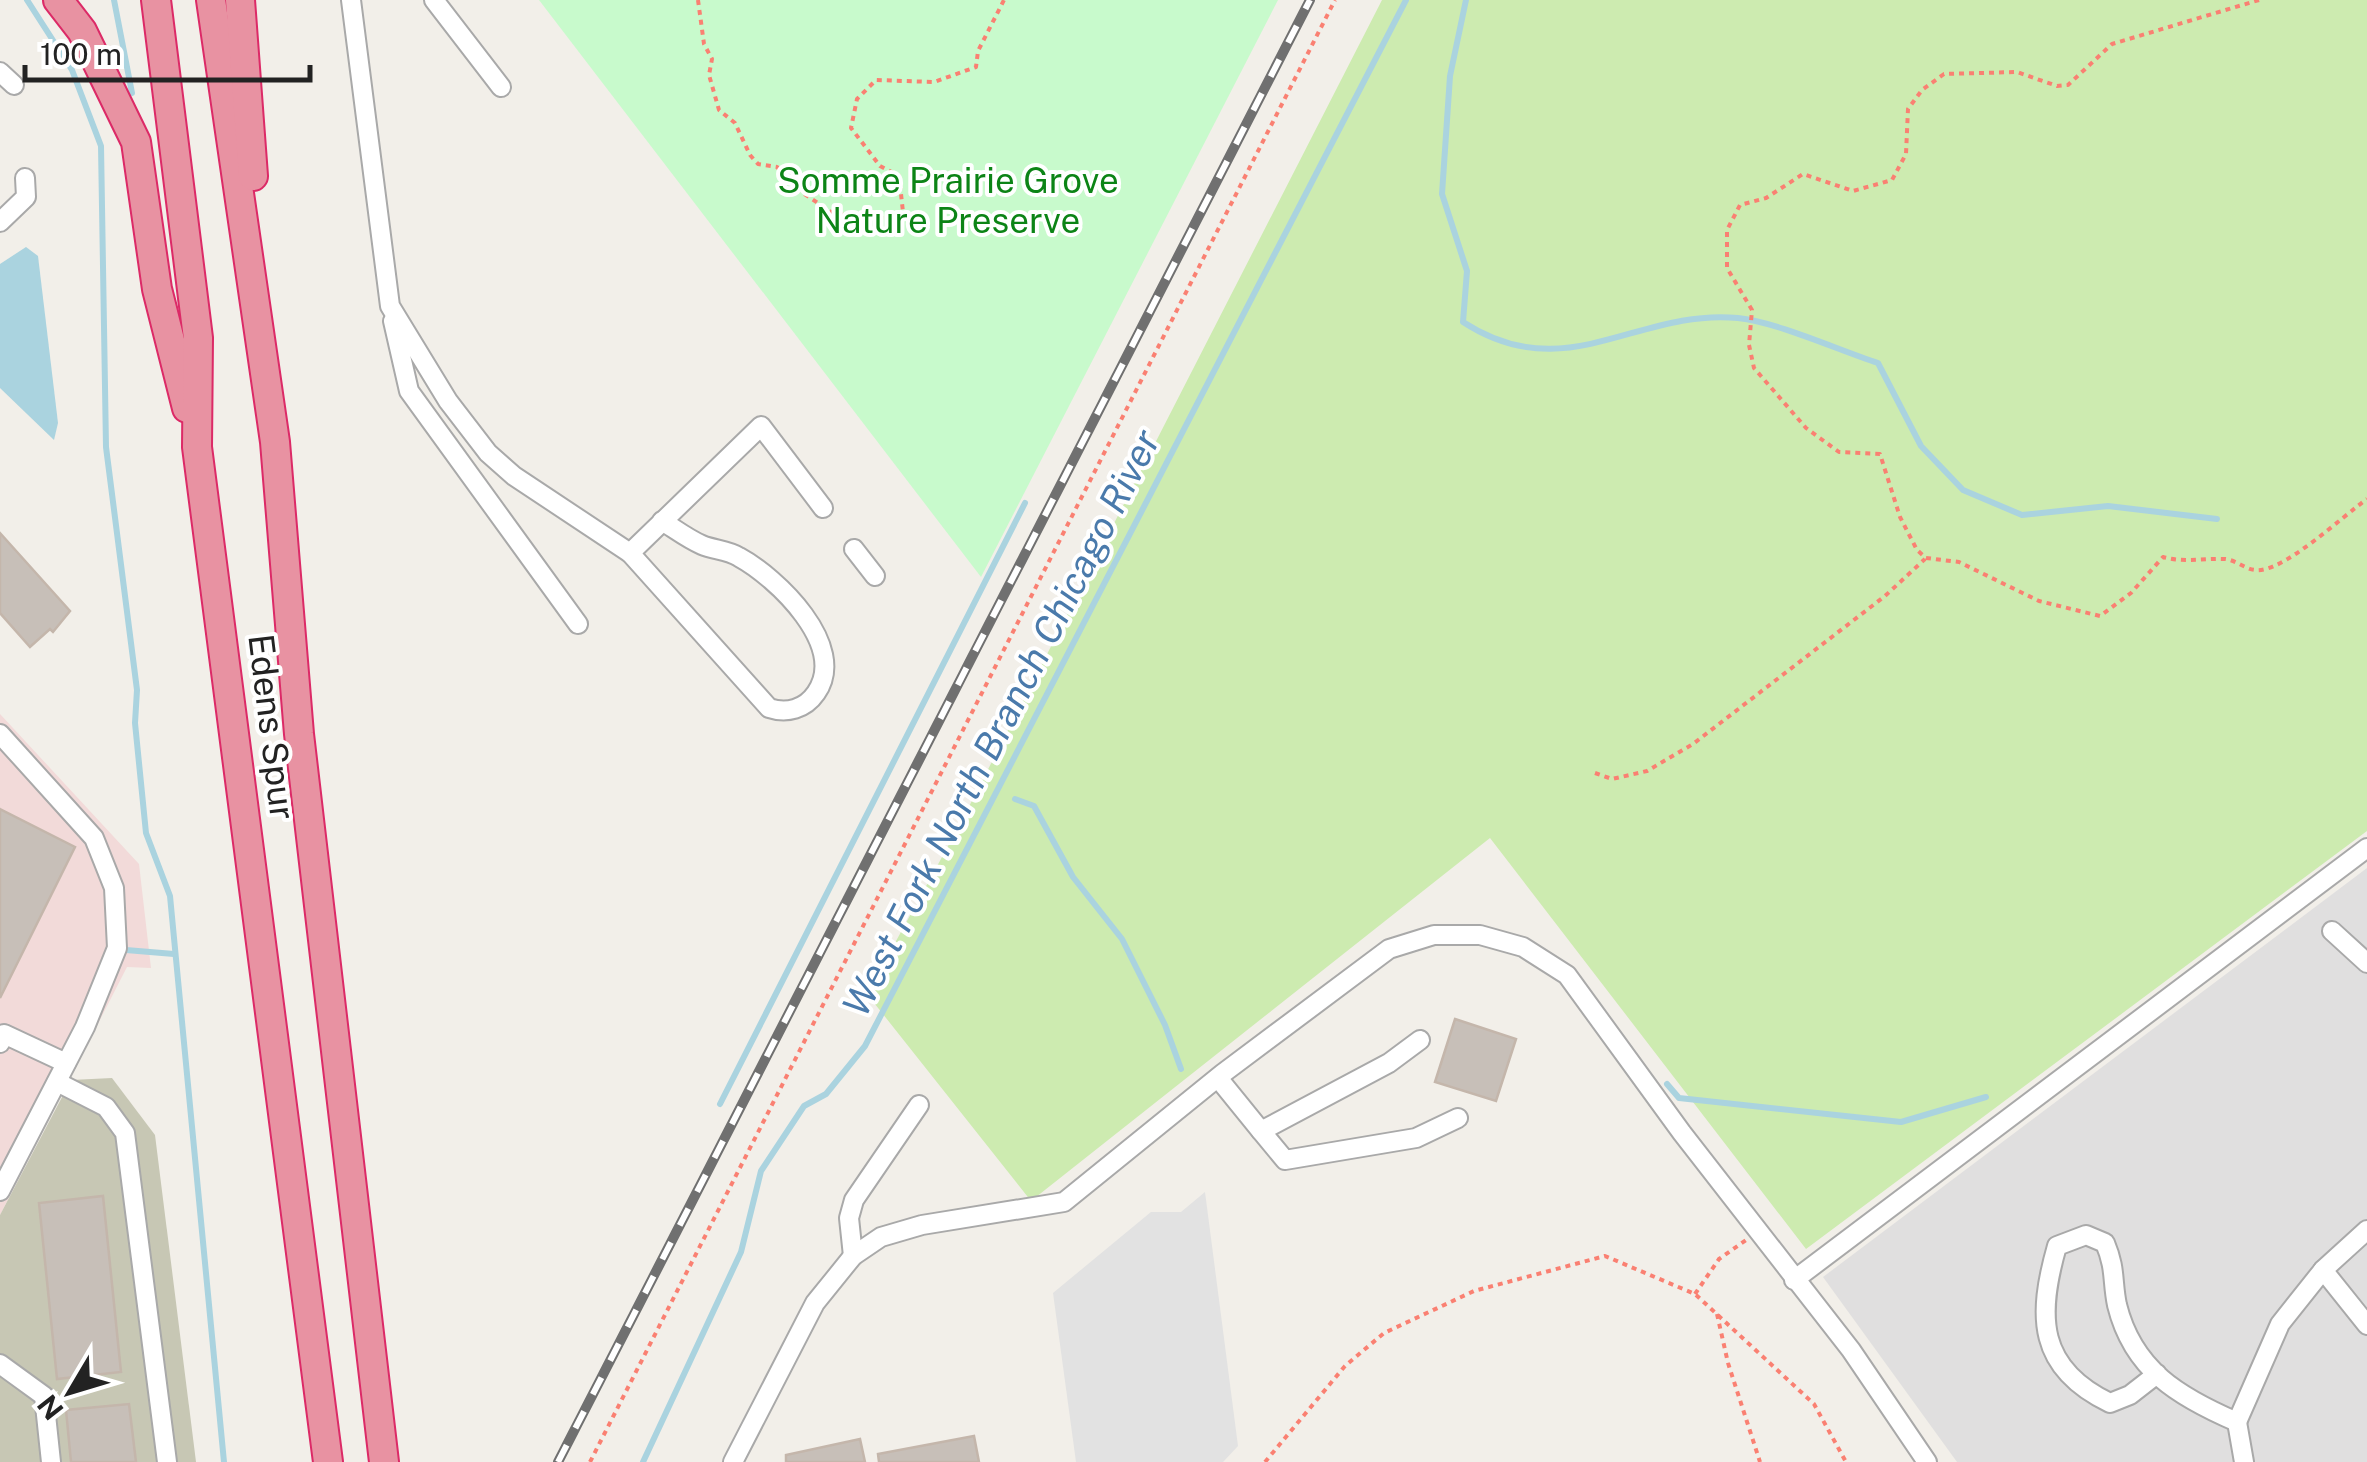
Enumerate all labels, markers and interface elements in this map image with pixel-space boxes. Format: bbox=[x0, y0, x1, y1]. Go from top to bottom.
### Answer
scale bar bbox=[25, 20, 310, 82]
text: 100 m bbox=[40, 36, 122, 72]
park label: Somme Prairie Grove Nature Preserve bbox=[777, 160, 1119, 241]
water label: West Fork North Branch Chicago River bbox=[833, 422, 1169, 1024]
street label: Edens Spur bbox=[240, 632, 304, 822]
north arrow bbox=[20, 1342, 120, 1442]
text: N bbox=[30, 1389, 70, 1426]

